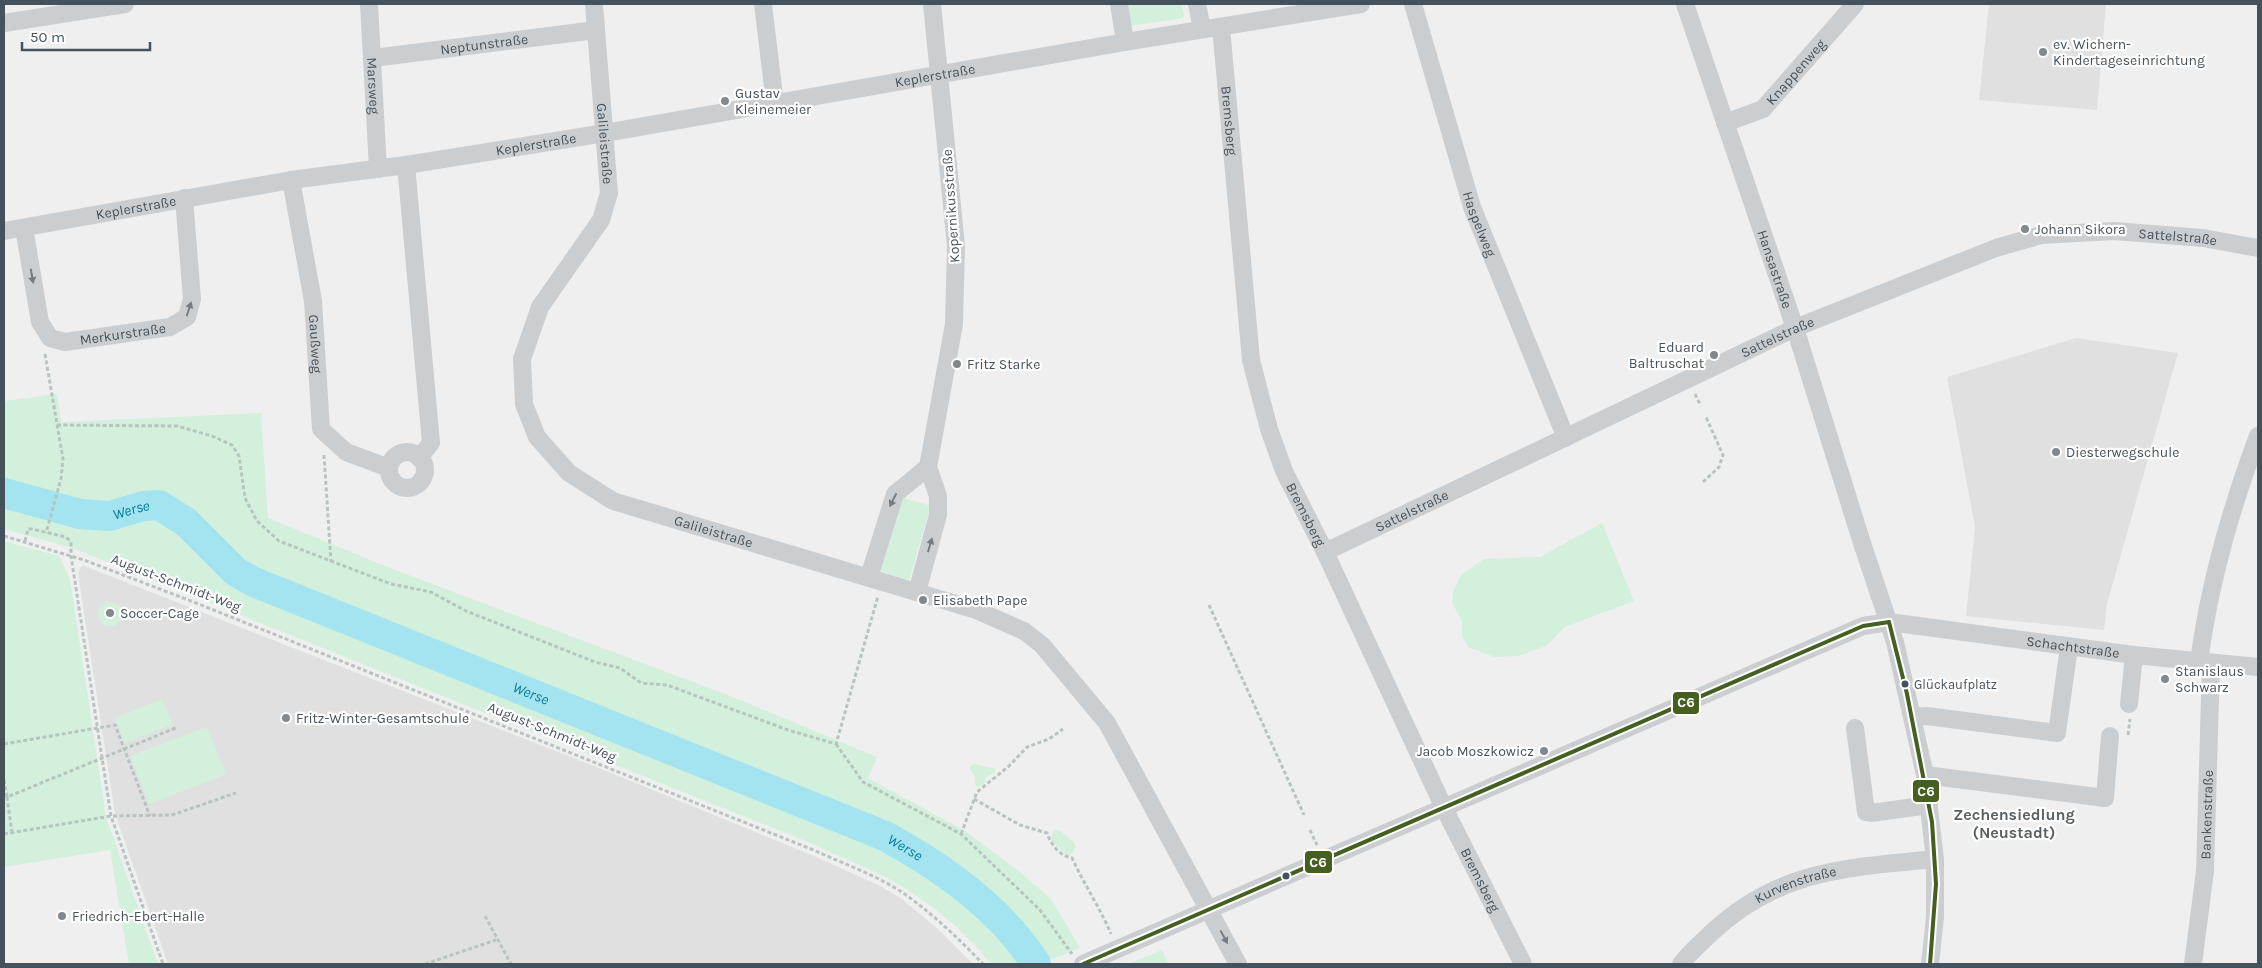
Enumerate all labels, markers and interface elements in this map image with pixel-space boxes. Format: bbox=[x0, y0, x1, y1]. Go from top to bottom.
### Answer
scale bar bbox=[22, 20, 150, 52]
text: 50 m bbox=[30, 28, 65, 46]
street label: Neptunstraße bbox=[439, 30, 529, 58]
street label: Knappenweg bbox=[1762, 35, 1829, 108]
place label: ev. Wichern- Kindertageseinrichtung bbox=[2053, 36, 2205, 69]
marker: ev. Wichern- Kindertageseinrichtung bbox=[2037, 46, 2049, 58]
street label: Marsweg bbox=[363, 57, 384, 115]
street label: Keplerstraße bbox=[893, 60, 976, 91]
place label: Gustav Kleinemeier bbox=[735, 85, 812, 118]
street label: Bremsberg bbox=[1218, 85, 1241, 156]
marker: Gustav Kleinemeier bbox=[719, 95, 731, 107]
street label: Galileistraße bbox=[593, 102, 617, 185]
street label: Keplerstraße bbox=[494, 129, 577, 159]
street label: Kopernikusstraße bbox=[939, 148, 963, 264]
street label: Haspelweg bbox=[1459, 189, 1500, 259]
street label: Keplerstraße bbox=[94, 192, 177, 223]
place label: Johann Sikora bbox=[2035, 221, 2126, 238]
marker: Johann Sikora bbox=[2019, 223, 2031, 235]
street label: Sattelstraße bbox=[2138, 224, 2219, 249]
street label: Hansastraße bbox=[1754, 228, 1796, 311]
one-way arrow bbox=[28, 268, 36, 284]
one-way arrow bbox=[185, 301, 193, 316]
street label: Sattelstraße bbox=[1738, 313, 1817, 361]
street label: Gaußweg bbox=[305, 314, 326, 374]
street label: Merkurstraße bbox=[79, 319, 167, 348]
place label: Eduard Baltruschat bbox=[1629, 339, 1704, 372]
marker: Eduard Baltruschat bbox=[1708, 349, 1720, 361]
place label: Fritz Starke bbox=[967, 356, 1040, 373]
marker: Fritz Starke bbox=[951, 358, 963, 370]
place label: Diesterwegschule bbox=[2066, 444, 2179, 461]
marker: Diesterwegschule bbox=[2050, 446, 2062, 458]
street label: Bremsberg bbox=[1283, 480, 1329, 550]
street label: Sattelstraße bbox=[1372, 486, 1451, 535]
one-way arrow bbox=[889, 493, 897, 507]
water label: Werse bbox=[110, 497, 150, 524]
street label: Galileistraße bbox=[672, 511, 755, 551]
one-way arrow bbox=[926, 537, 934, 552]
street label: August-Schmidt-Weg bbox=[109, 550, 243, 616]
place label: Elisabeth Pape bbox=[933, 592, 1027, 609]
marker: Elisabeth Pape bbox=[917, 594, 929, 606]
place label: Soccer-Cage bbox=[120, 605, 199, 622]
marker: Soccer-Cage bbox=[104, 607, 116, 619]
street label: Schachtstraße bbox=[2025, 632, 2121, 661]
place label: Stanislaus Schwarz bbox=[2175, 663, 2244, 696]
marker: Stanislaus Schwarz bbox=[2159, 673, 2171, 685]
place label: Glückaufplatz bbox=[1914, 677, 1997, 692]
water label: Werse bbox=[510, 678, 552, 709]
marker: Glückaufplatz bbox=[1900, 679, 1910, 689]
line badge: C6 bbox=[1672, 691, 1700, 715]
text: C6 bbox=[1677, 694, 1695, 711]
street label: August-Schmidt-Weg bbox=[485, 698, 619, 766]
place label: Fritz-Winter-Gesamtschule bbox=[296, 710, 469, 727]
marker: Fritz-Winter-Gesamtschule bbox=[280, 712, 292, 724]
place label: Jacob Moszkowicz bbox=[1417, 743, 1534, 760]
marker: Jacob Moszkowicz bbox=[1538, 745, 1550, 757]
street label: Bankenstraße bbox=[2197, 770, 2216, 860]
line badge: C6 bbox=[1912, 779, 1940, 803]
text: C6 bbox=[1917, 783, 1935, 800]
district label: Zechensiedlung (Neustadt) bbox=[1953, 805, 2075, 842]
water label: Werse bbox=[884, 830, 926, 865]
street label: Bremsberg bbox=[1457, 845, 1504, 915]
line badge: C6 bbox=[1304, 850, 1333, 874]
text: C6 bbox=[1309, 854, 1327, 871]
street label: Kurvenstraße bbox=[1751, 862, 1838, 907]
unlabelled marker bbox=[1281, 871, 1291, 881]
place label: Friedrich-Ebert-Halle bbox=[72, 908, 204, 925]
marker: Friedrich-Ebert-Halle bbox=[56, 910, 68, 922]
one-way arrow bbox=[1220, 930, 1228, 945]

